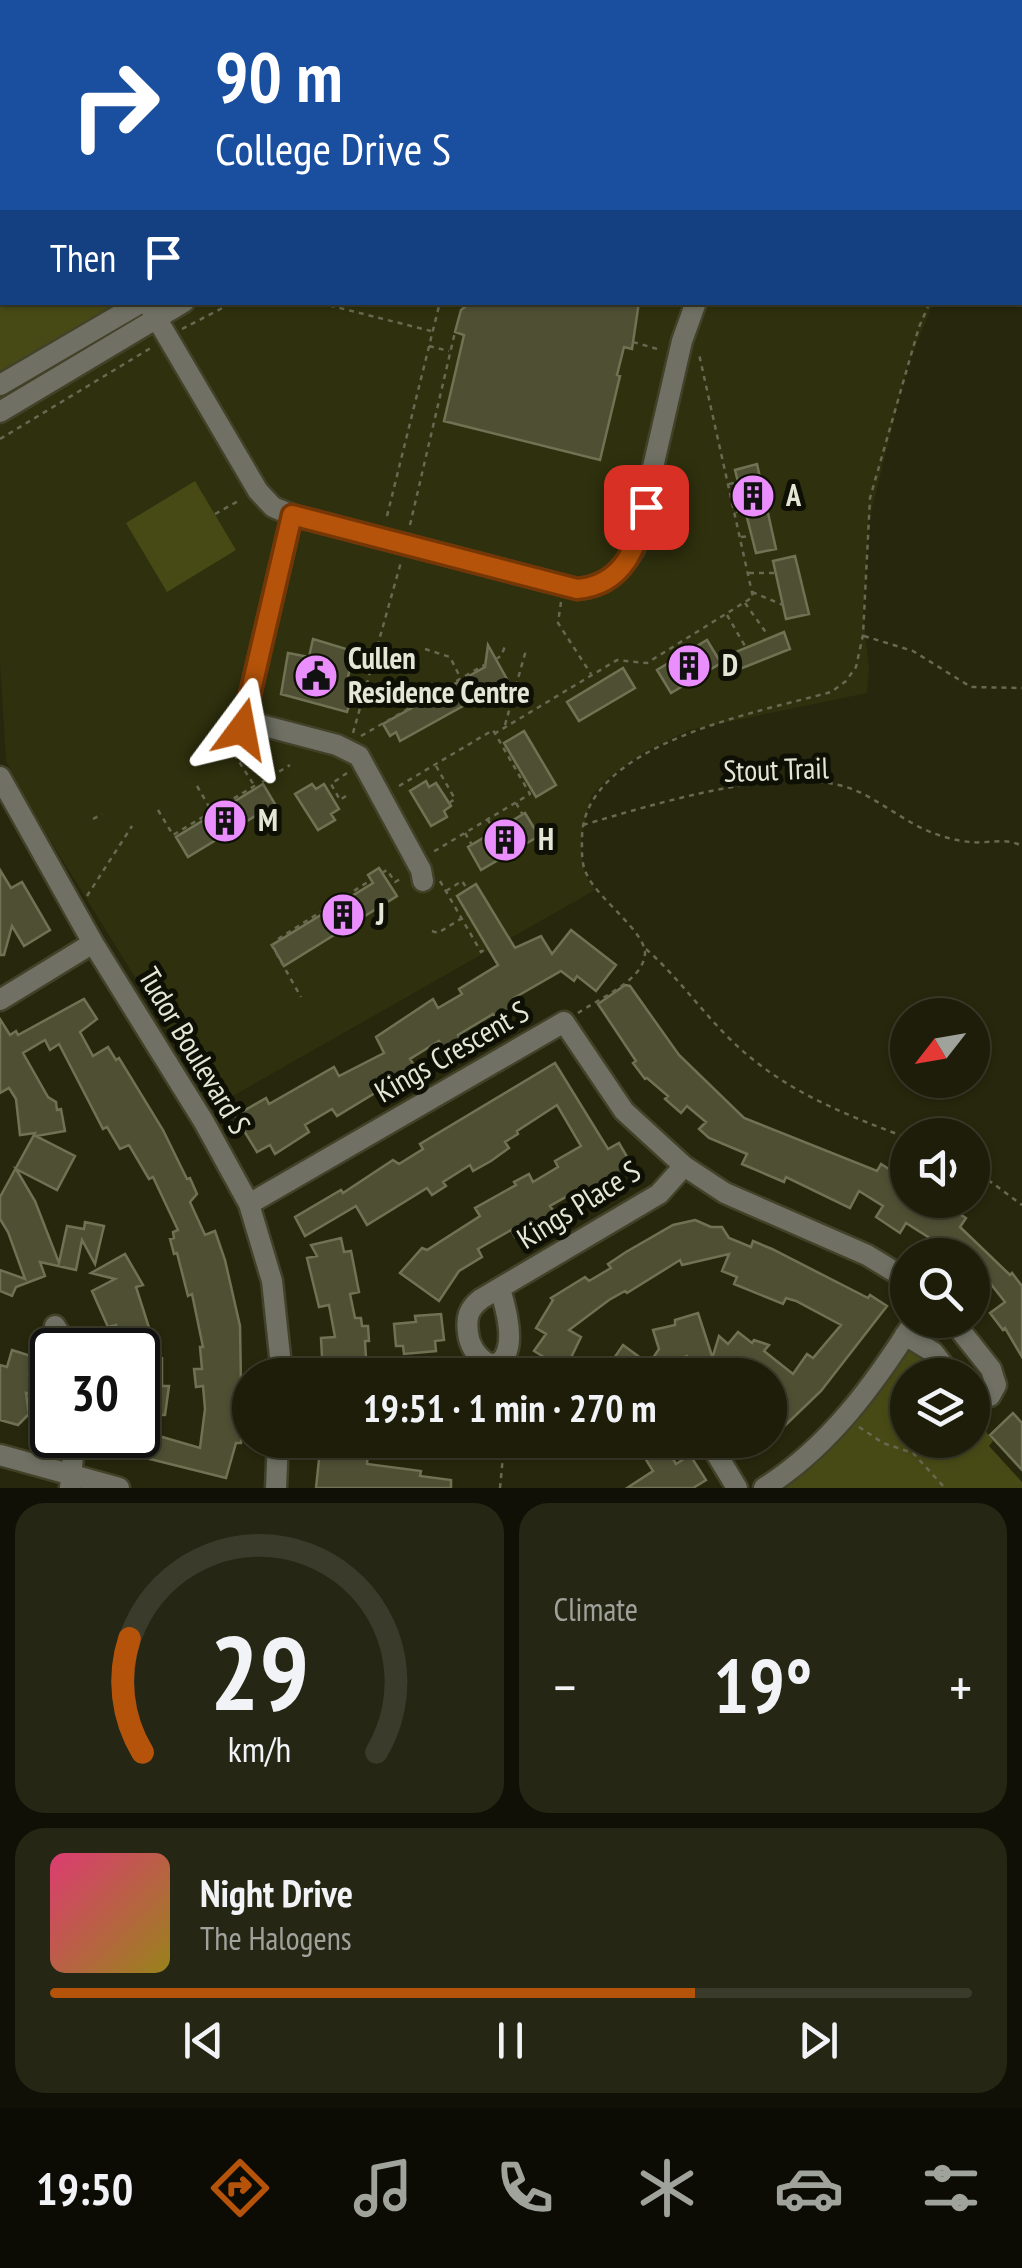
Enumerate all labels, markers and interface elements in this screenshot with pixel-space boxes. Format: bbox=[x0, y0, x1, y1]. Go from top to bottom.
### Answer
text: 90 m bbox=[215, 31, 343, 121]
icon: right bbox=[50, 40, 180, 170]
text: College Drive S bbox=[215, 119, 451, 177]
icon: arrive bbox=[136, 230, 191, 285]
text: Then bbox=[50, 233, 116, 282]
pin bbox=[604, 465, 689, 550]
building icon: A bbox=[730, 473, 776, 519]
place label: A bbox=[785, 475, 802, 514]
icon: arrive bbox=[619, 480, 674, 535]
place label: Cullen Residence Centre bbox=[348, 638, 530, 711]
building icon: D bbox=[666, 643, 712, 689]
place label: D bbox=[722, 645, 738, 684]
public building icon: Cullen Residence Centre bbox=[293, 653, 339, 699]
position arrow bbox=[190, 677, 294, 781]
street label: Stout Trail bbox=[723, 747, 829, 790]
building icon: M bbox=[202, 798, 248, 844]
place label: M bbox=[258, 800, 278, 839]
building icon: H bbox=[482, 817, 528, 863]
place label: H bbox=[538, 819, 554, 858]
building icon: J bbox=[320, 892, 366, 938]
place label: J bbox=[375, 894, 385, 933]
street label: Tudor Boulevard S bbox=[130, 960, 260, 1141]
street label: Kings Crescent S bbox=[367, 991, 535, 1110]
north arrow bbox=[890, 998, 990, 1098]
map controls bbox=[890, 998, 990, 1458]
button: sound bbox=[890, 1118, 990, 1218]
street label: Kings Place S bbox=[509, 1151, 647, 1257]
button: search bbox=[890, 1238, 990, 1338]
speed limit sign: 30 bbox=[30, 1328, 160, 1458]
button: layers bbox=[890, 1358, 990, 1458]
text: 19:51 · 1 min · 270 m bbox=[363, 1383, 656, 1432]
text: Climate bbox=[554, 1588, 638, 1630]
text: 29 bbox=[210, 1604, 309, 1739]
text: 19° bbox=[713, 1637, 812, 1734]
text: − bbox=[554, 1651, 576, 1722]
text: + bbox=[949, 1651, 972, 1722]
text: km/h bbox=[228, 1726, 291, 1772]
text: Night Drive bbox=[200, 1868, 353, 1917]
text: The Halogens bbox=[200, 1917, 352, 1959]
icon: previous bbox=[176, 2013, 231, 2068]
icon: pause bbox=[483, 2013, 538, 2068]
icon: next bbox=[791, 2013, 846, 2068]
icon: directions bbox=[205, 2153, 275, 2223]
icon: music bbox=[348, 2153, 418, 2223]
icon: phone bbox=[490, 2153, 560, 2223]
icon: climate bbox=[632, 2153, 702, 2223]
icon: car bbox=[774, 2153, 844, 2223]
icon: filters bbox=[916, 2153, 986, 2223]
text: 19:50 bbox=[36, 2159, 133, 2217]

